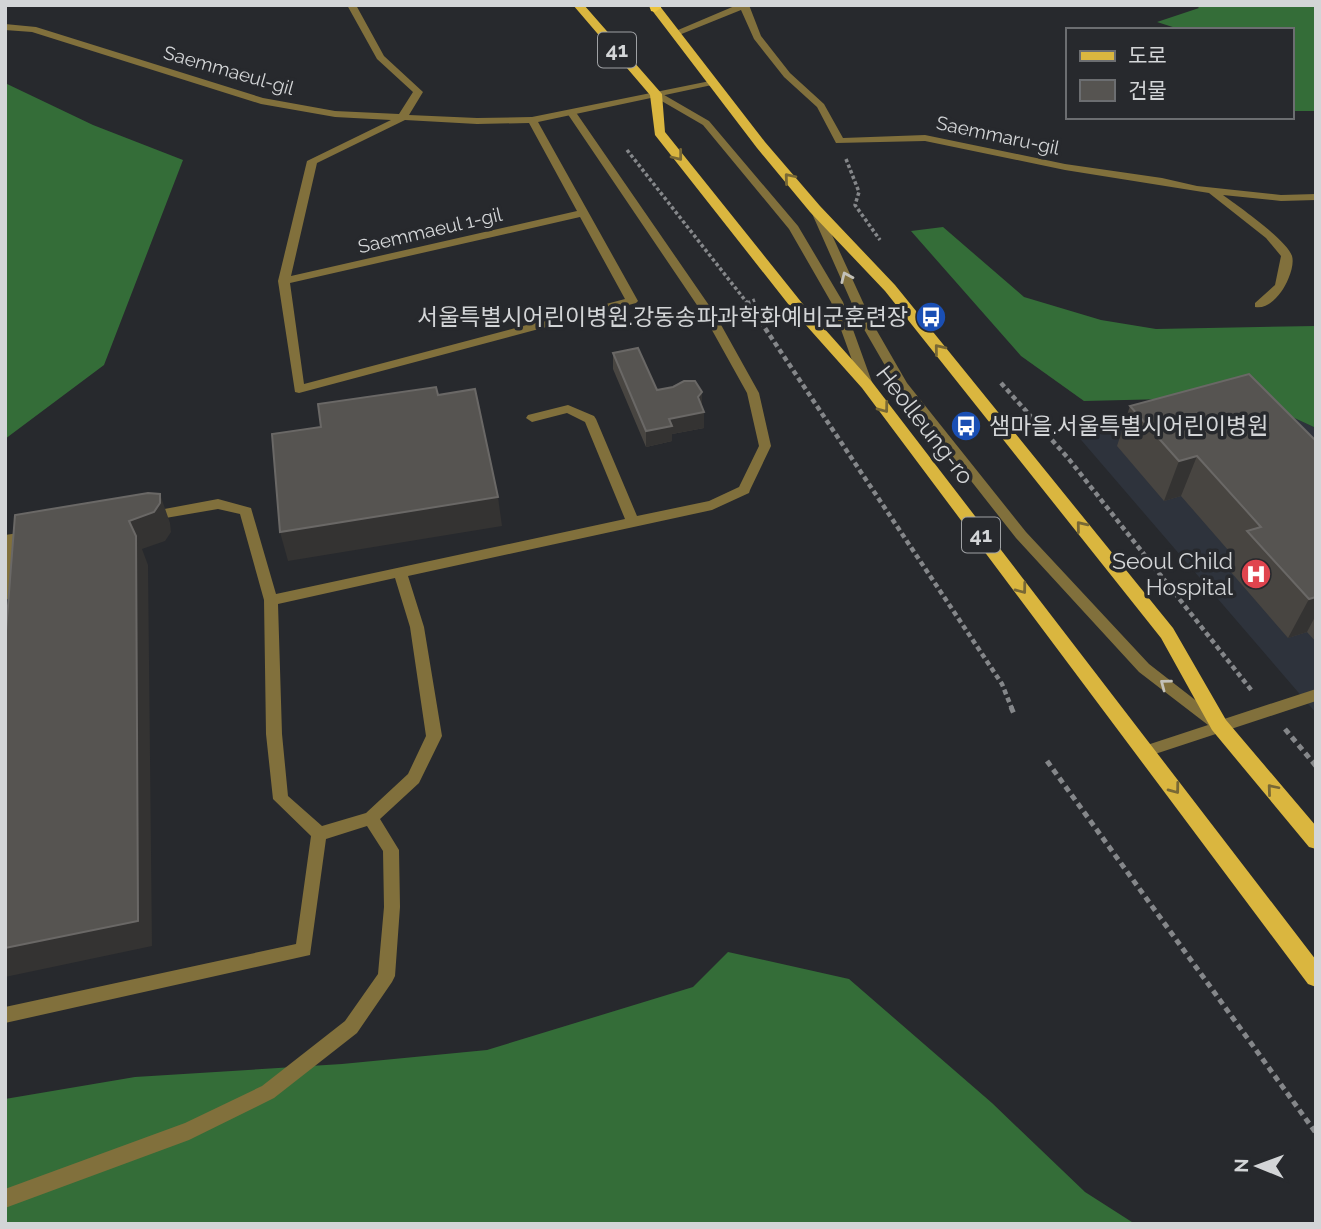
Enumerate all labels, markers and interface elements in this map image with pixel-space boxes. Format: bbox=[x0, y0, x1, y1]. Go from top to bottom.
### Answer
legend bbox=[1066, 28, 1293, 119]
road number: 41 bbox=[598, 32, 636, 68]
street label: Saemmaeul-gil bbox=[161, 41, 298, 99]
text: 도로 bbox=[1128, 43, 1167, 68]
text: 건물 bbox=[1128, 78, 1167, 103]
street label: Saemmaru-gil bbox=[934, 111, 1062, 159]
one-way arrow bbox=[670, 148, 683, 160]
one-way arrow bbox=[785, 173, 797, 186]
street label: Saemmaeul 1-gil bbox=[356, 203, 505, 257]
one-way arrow bbox=[840, 271, 854, 284]
bus stop icon: 서울특별시어린이병원.강동송파과학화예비군훈련장 bbox=[914, 300, 948, 334]
place label: 서울특별시어린이병원.강동송파과학화예비군훈련장 bbox=[417, 303, 908, 330]
one-way arrow bbox=[935, 344, 947, 357]
street label: Heolleung-ro bbox=[871, 360, 980, 489]
one-way arrow bbox=[876, 400, 889, 412]
bus stop icon: 샘마을.서울특별시어린이병원 bbox=[949, 409, 983, 443]
place label: 샘마을.서울특별시어린이병원 bbox=[989, 412, 1268, 439]
road number: 41 bbox=[962, 518, 1000, 552]
one-way arrow bbox=[1077, 522, 1090, 534]
place label: Seoul Child Hospital bbox=[1112, 547, 1234, 600]
hospital icon: Seoul Child Hospital bbox=[1239, 557, 1273, 591]
one-way arrow bbox=[1013, 581, 1026, 594]
one-way arrow bbox=[1160, 679, 1173, 692]
one-way arrow bbox=[1166, 782, 1179, 794]
one-way arrow bbox=[1268, 784, 1280, 797]
north arrow bbox=[1223, 1131, 1293, 1201]
text: N bbox=[1230, 1158, 1252, 1173]

